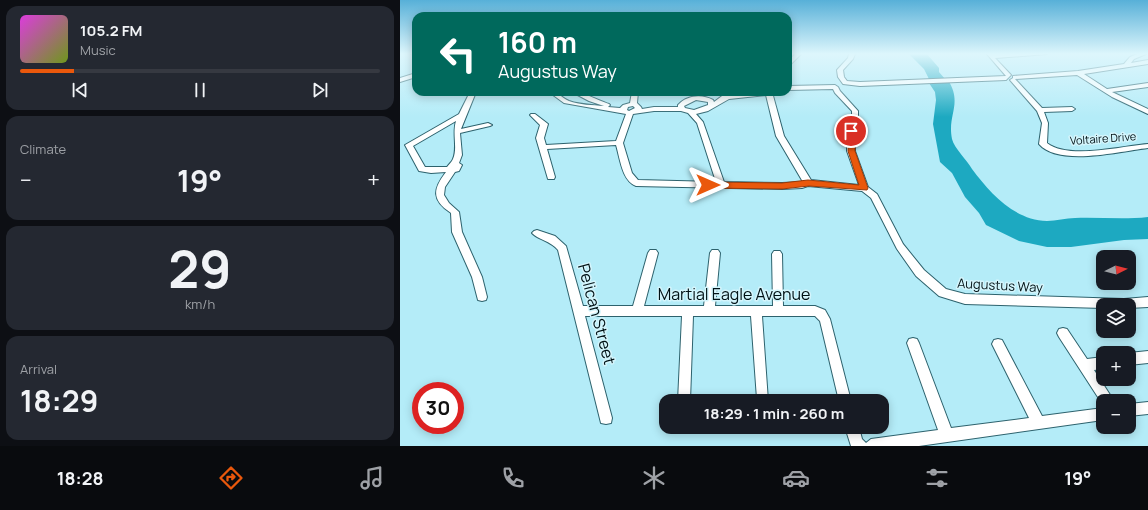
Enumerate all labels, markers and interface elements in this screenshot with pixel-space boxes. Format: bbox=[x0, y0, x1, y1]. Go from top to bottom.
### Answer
text: 105.2 FM bbox=[80, 20, 142, 41]
text: 160 m bbox=[498, 23, 577, 61]
icon: left bbox=[432, 28, 484, 80]
text: Music bbox=[80, 41, 116, 59]
text: Augustus Way bbox=[498, 59, 617, 83]
icon: previous bbox=[69, 79, 91, 101]
icon: pause bbox=[189, 79, 211, 101]
icon: next bbox=[309, 79, 331, 101]
pin bbox=[834, 114, 868, 148]
icon: arrive bbox=[840, 120, 862, 142]
street label: Voltaire Drive bbox=[1069, 128, 1137, 148]
text: Climate bbox=[20, 140, 66, 158]
text: 19° bbox=[177, 160, 222, 201]
position arrow bbox=[687, 164, 729, 206]
text: − bbox=[20, 165, 32, 195]
text: + bbox=[367, 165, 380, 195]
text: 29 bbox=[168, 233, 232, 304]
north arrow bbox=[1096, 250, 1136, 290]
map controls bbox=[1096, 250, 1136, 434]
street label: Pelican Street bbox=[573, 261, 621, 367]
street label: Augustus Way bbox=[957, 274, 1043, 296]
street label: Martial Eagle Avenue bbox=[658, 283, 810, 305]
text: km/h bbox=[185, 295, 215, 313]
button: layers bbox=[1096, 298, 1136, 338]
button: + bbox=[1096, 346, 1136, 386]
text: Arrival bbox=[20, 360, 57, 378]
text: 18:29 bbox=[20, 380, 98, 421]
speed limit sign: 30 bbox=[412, 382, 464, 434]
button: − bbox=[1096, 394, 1136, 434]
text: 18:29 · 1 min · 260 m bbox=[704, 403, 844, 424]
icon: directions bbox=[217, 464, 245, 492]
icon: music bbox=[358, 464, 386, 492]
icon: phone bbox=[499, 464, 527, 492]
icon: climate bbox=[640, 464, 668, 492]
icon: car bbox=[782, 464, 810, 492]
icon: filters bbox=[923, 464, 951, 492]
text: 18:28 bbox=[57, 466, 103, 490]
text: 19° bbox=[1064, 466, 1091, 490]

